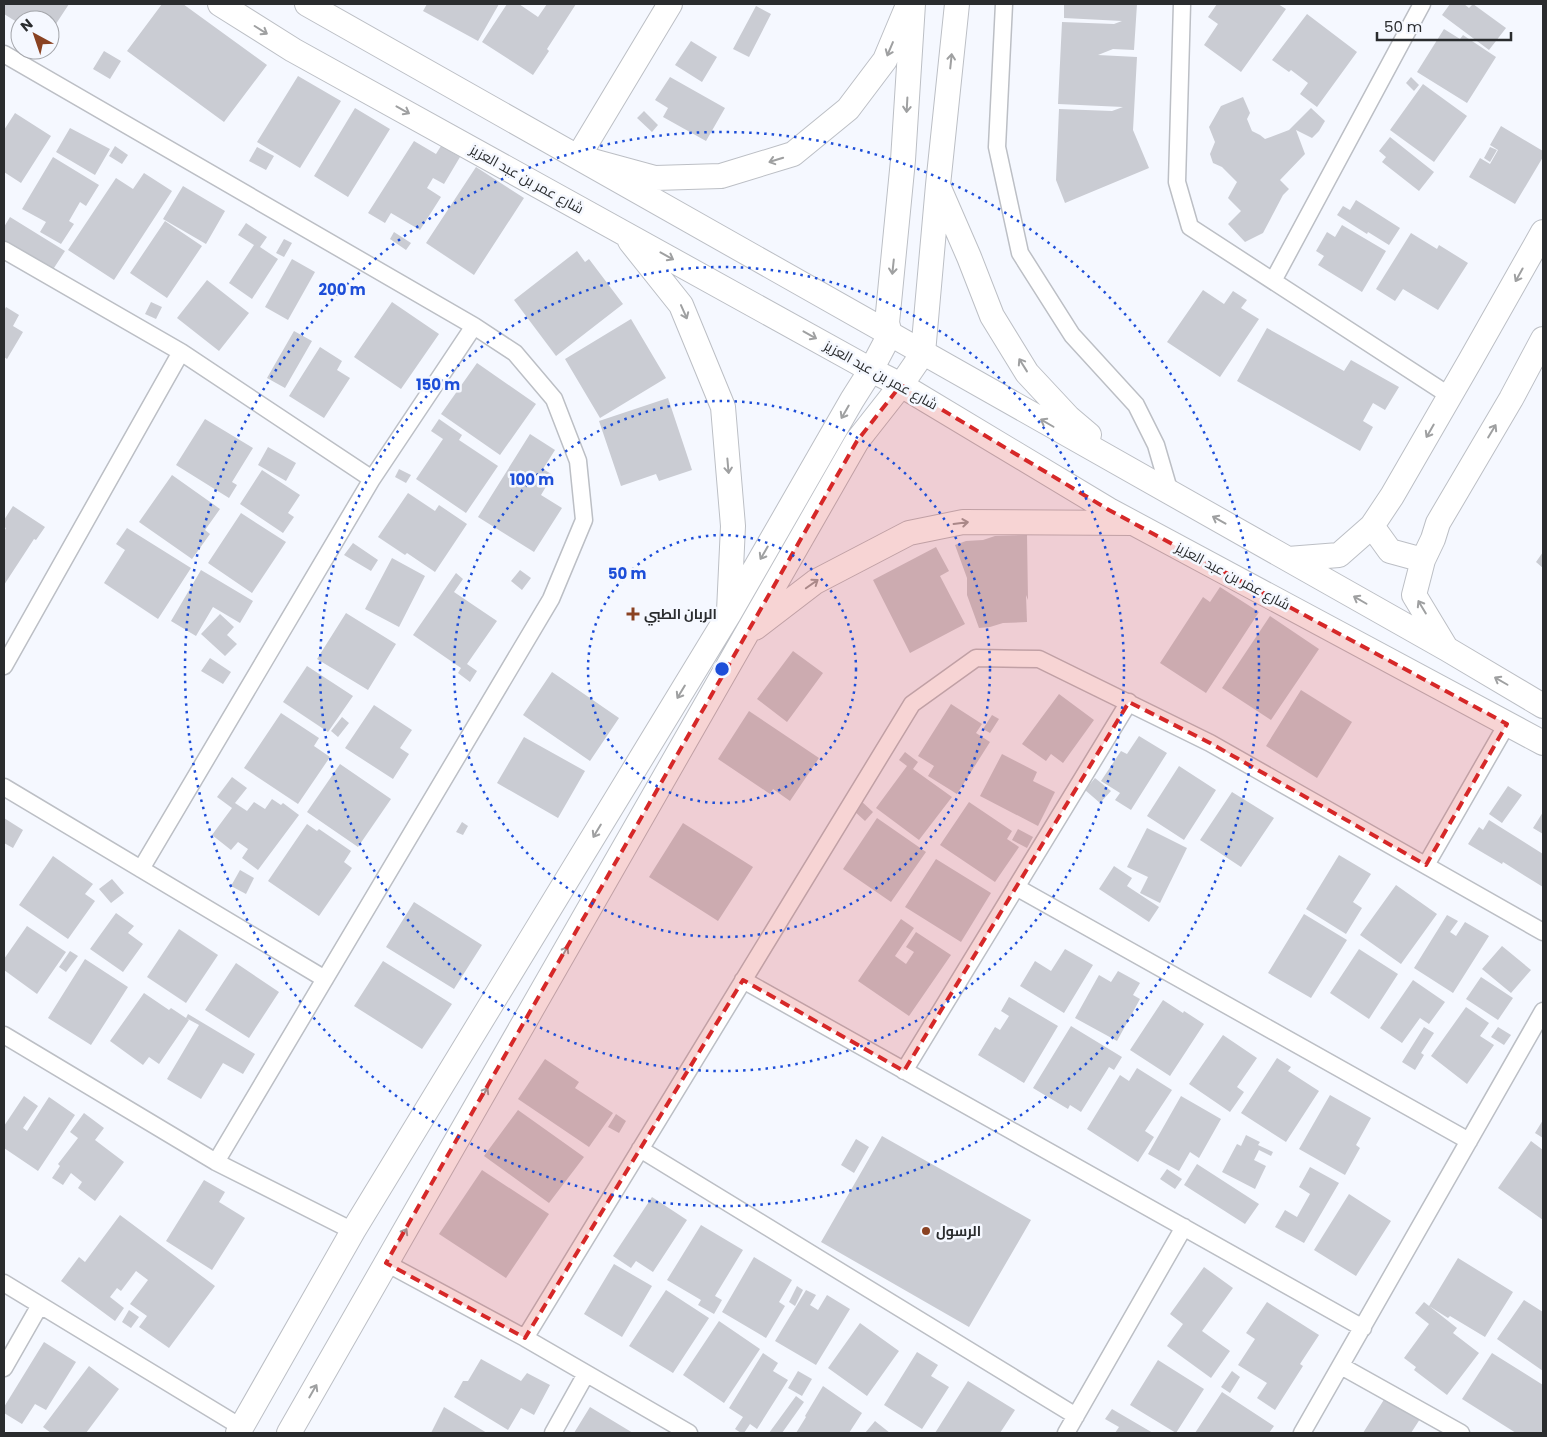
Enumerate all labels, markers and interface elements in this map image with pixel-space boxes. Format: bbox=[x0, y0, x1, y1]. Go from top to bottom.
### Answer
north arrow bbox=[10, 10, 60, 60]
scale bar bbox=[1377, 10, 1511, 42]
text: N bbox=[16, 14, 37, 36]
text: 50 m bbox=[1384, 16, 1422, 37]
one-way arrow bbox=[254, 25, 268, 35]
one-way arrow bbox=[884, 41, 893, 56]
one-way arrow bbox=[946, 53, 956, 69]
one-way arrow bbox=[902, 97, 911, 113]
one-way arrow bbox=[395, 105, 410, 115]
street label: شارع عمر بن عبد العزيز bbox=[466, 139, 587, 219]
one-way arrow bbox=[769, 155, 785, 165]
one-way arrow bbox=[660, 252, 674, 262]
one-way arrow bbox=[888, 258, 897, 274]
one-way arrow bbox=[1514, 267, 1524, 281]
text: 200 m bbox=[318, 279, 366, 300]
one-way arrow bbox=[679, 304, 689, 319]
one-way arrow bbox=[802, 330, 817, 340]
street label: شارع عمر بن عبد العزيز bbox=[820, 335, 941, 415]
one-way arrow bbox=[1018, 359, 1028, 373]
text: 150 m bbox=[416, 374, 460, 395]
one-way arrow bbox=[840, 404, 850, 418]
one-way arrow bbox=[1040, 418, 1055, 427]
one-way arrow bbox=[1424, 423, 1434, 437]
one-way arrow bbox=[1488, 424, 1498, 438]
one-way arrow bbox=[723, 458, 733, 474]
text: 100 m bbox=[510, 469, 554, 490]
one-way arrow bbox=[1212, 515, 1226, 525]
one-way arrow bbox=[953, 518, 969, 528]
street label: شارع عمر بن عبد العزيز bbox=[1171, 537, 1294, 615]
one-way arrow bbox=[759, 545, 769, 559]
text: 50 m bbox=[608, 563, 646, 584]
one-way arrow bbox=[805, 579, 819, 589]
one-way arrow bbox=[1354, 595, 1368, 605]
one-way arrow bbox=[1416, 601, 1426, 615]
place label: الربان الطبي bbox=[644, 604, 717, 626]
marker: الربان الطبي bbox=[626, 607, 640, 621]
centre of rings bbox=[713, 660, 731, 678]
one-way arrow bbox=[1494, 676, 1509, 686]
one-way arrow bbox=[676, 685, 686, 699]
one-way arrow bbox=[591, 824, 601, 838]
one-way arrow bbox=[560, 946, 570, 960]
one-way arrow bbox=[479, 1087, 489, 1101]
place label: الرسول bbox=[936, 1221, 981, 1241]
marker: الرسول bbox=[920, 1225, 932, 1237]
one-way arrow bbox=[398, 1227, 408, 1242]
one-way arrow bbox=[309, 1384, 319, 1399]

